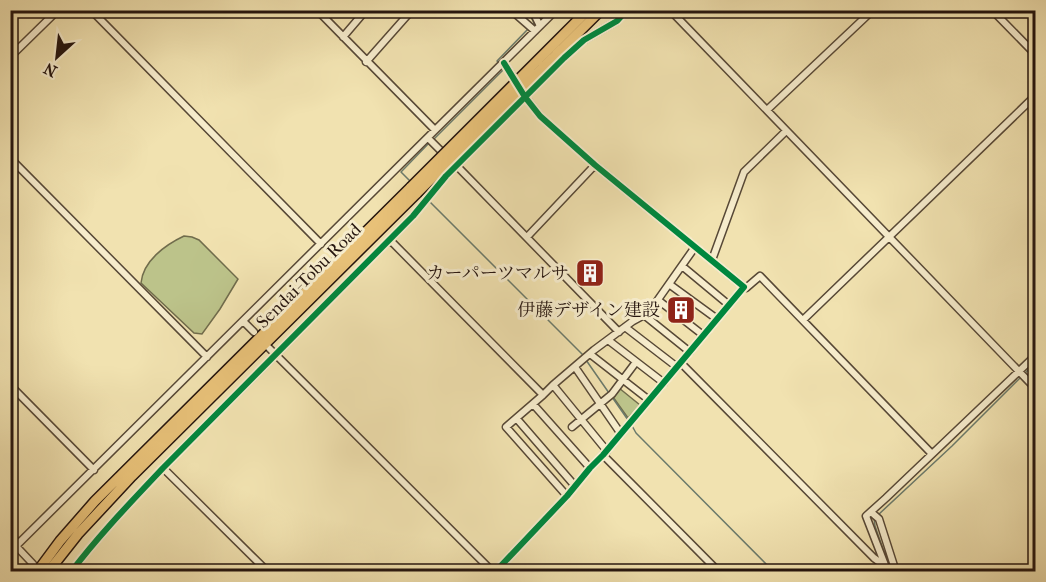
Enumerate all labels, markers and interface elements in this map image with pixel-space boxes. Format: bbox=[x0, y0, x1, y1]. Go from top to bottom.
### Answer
north arrow bbox=[27, 27, 87, 87]
text: N bbox=[40, 58, 60, 81]
street label: Sendai-Tobu Road bbox=[252, 219, 366, 333]
building icon: カーパーツマルサ bbox=[574, 257, 606, 289]
place label: カーパーツマルサ bbox=[427, 263, 569, 284]
building icon: 伊藤デザイン建設 bbox=[665, 294, 697, 326]
place label: 伊藤デザイン建設 bbox=[517, 300, 660, 321]

